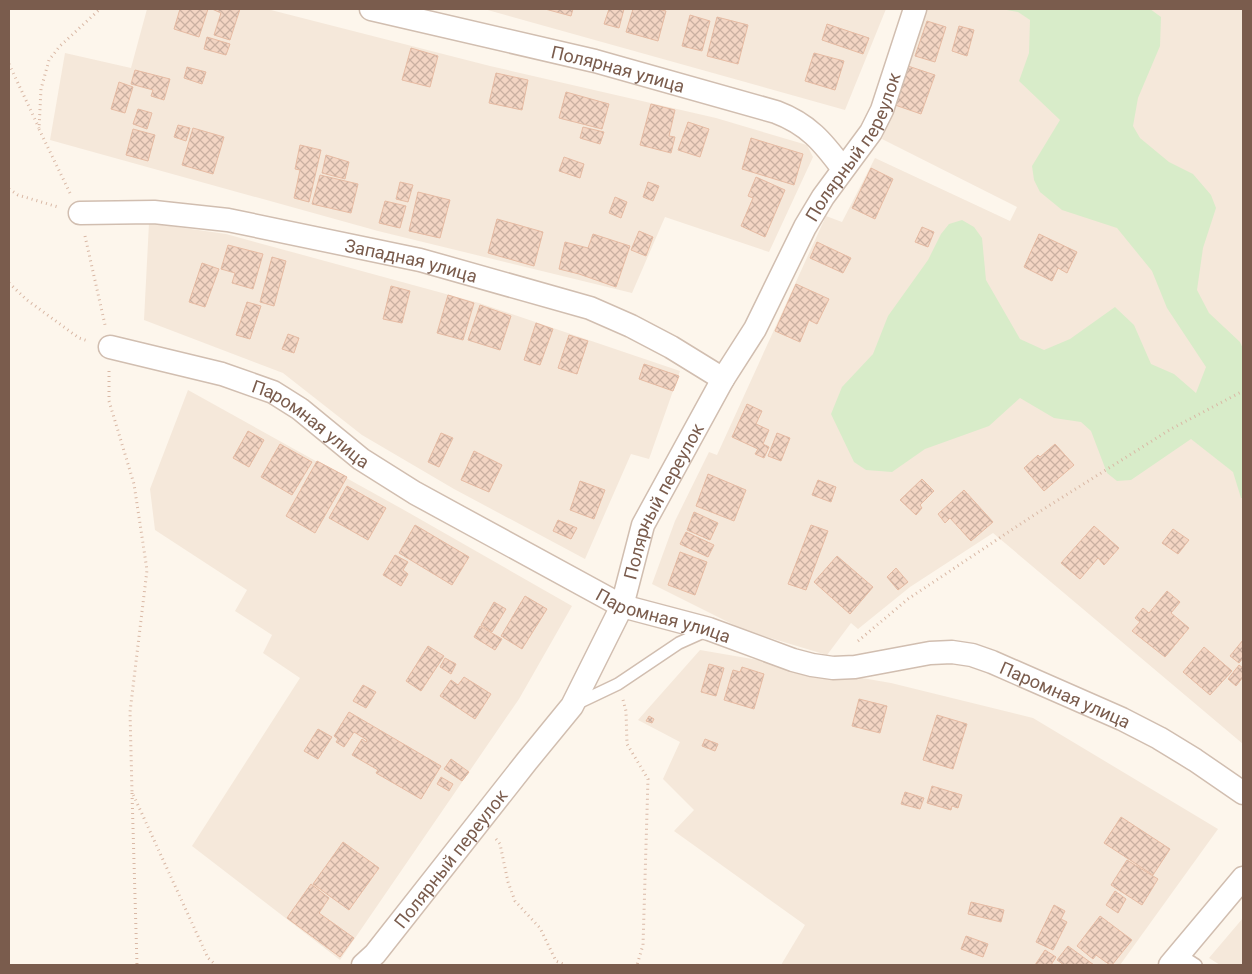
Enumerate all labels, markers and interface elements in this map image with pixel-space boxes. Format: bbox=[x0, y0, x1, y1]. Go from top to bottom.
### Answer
street label: Полярная улица bbox=[549, 41, 687, 96]
street label: Полярный переулок bbox=[800, 69, 904, 225]
street label: Западная улица bbox=[343, 234, 480, 286]
street label: Паромная улица bbox=[249, 375, 373, 472]
street label: Полярный переулок bbox=[619, 419, 708, 582]
street label: Паромная улица bbox=[592, 583, 734, 647]
street label: Паромная улица bbox=[997, 656, 1134, 732]
street label: Полярный переулок bbox=[389, 785, 512, 932]

